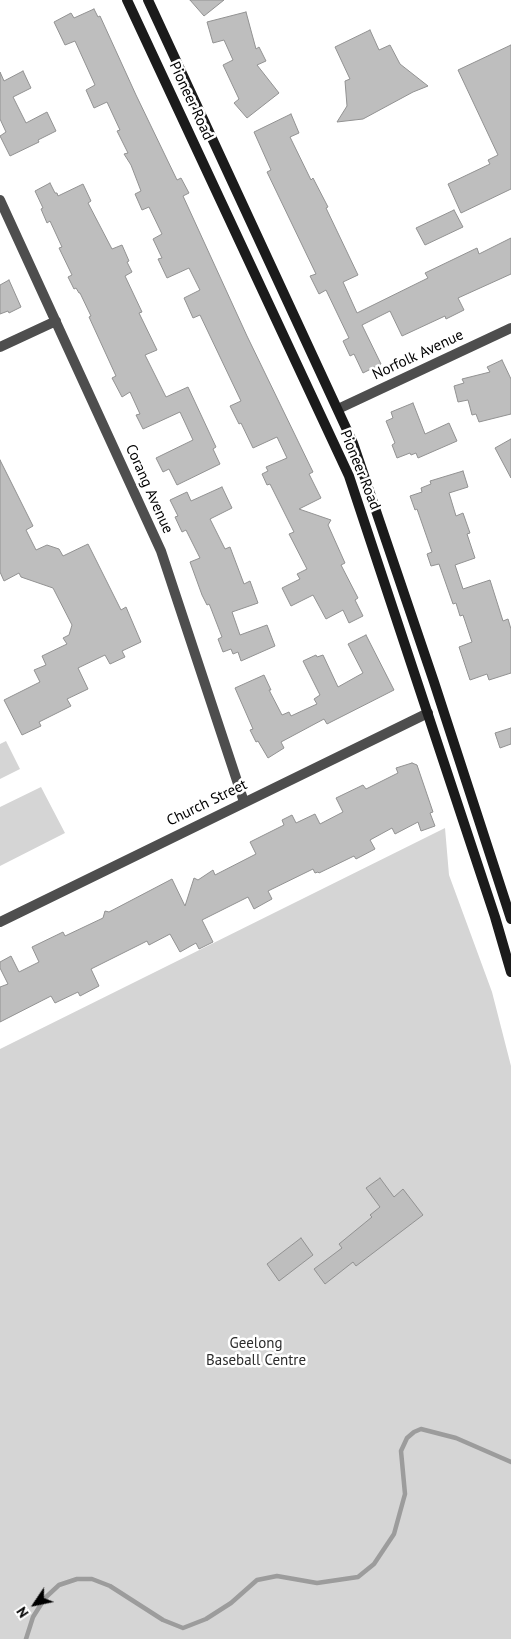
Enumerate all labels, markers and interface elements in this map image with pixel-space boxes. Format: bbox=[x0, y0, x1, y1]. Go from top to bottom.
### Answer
street label: Pioneer Road bbox=[165, 59, 217, 143]
street label: Norfolk Avenue bbox=[370, 326, 466, 384]
street label: Pioneer Road bbox=[336, 427, 384, 513]
street label: Corang Avenue bbox=[121, 442, 177, 536]
street label: Church Street bbox=[164, 776, 250, 830]
park label: Geelong Baseball Centre bbox=[206, 1335, 306, 1370]
north arrow bbox=[10, 1579, 60, 1629]
text: N bbox=[13, 1604, 33, 1621]

